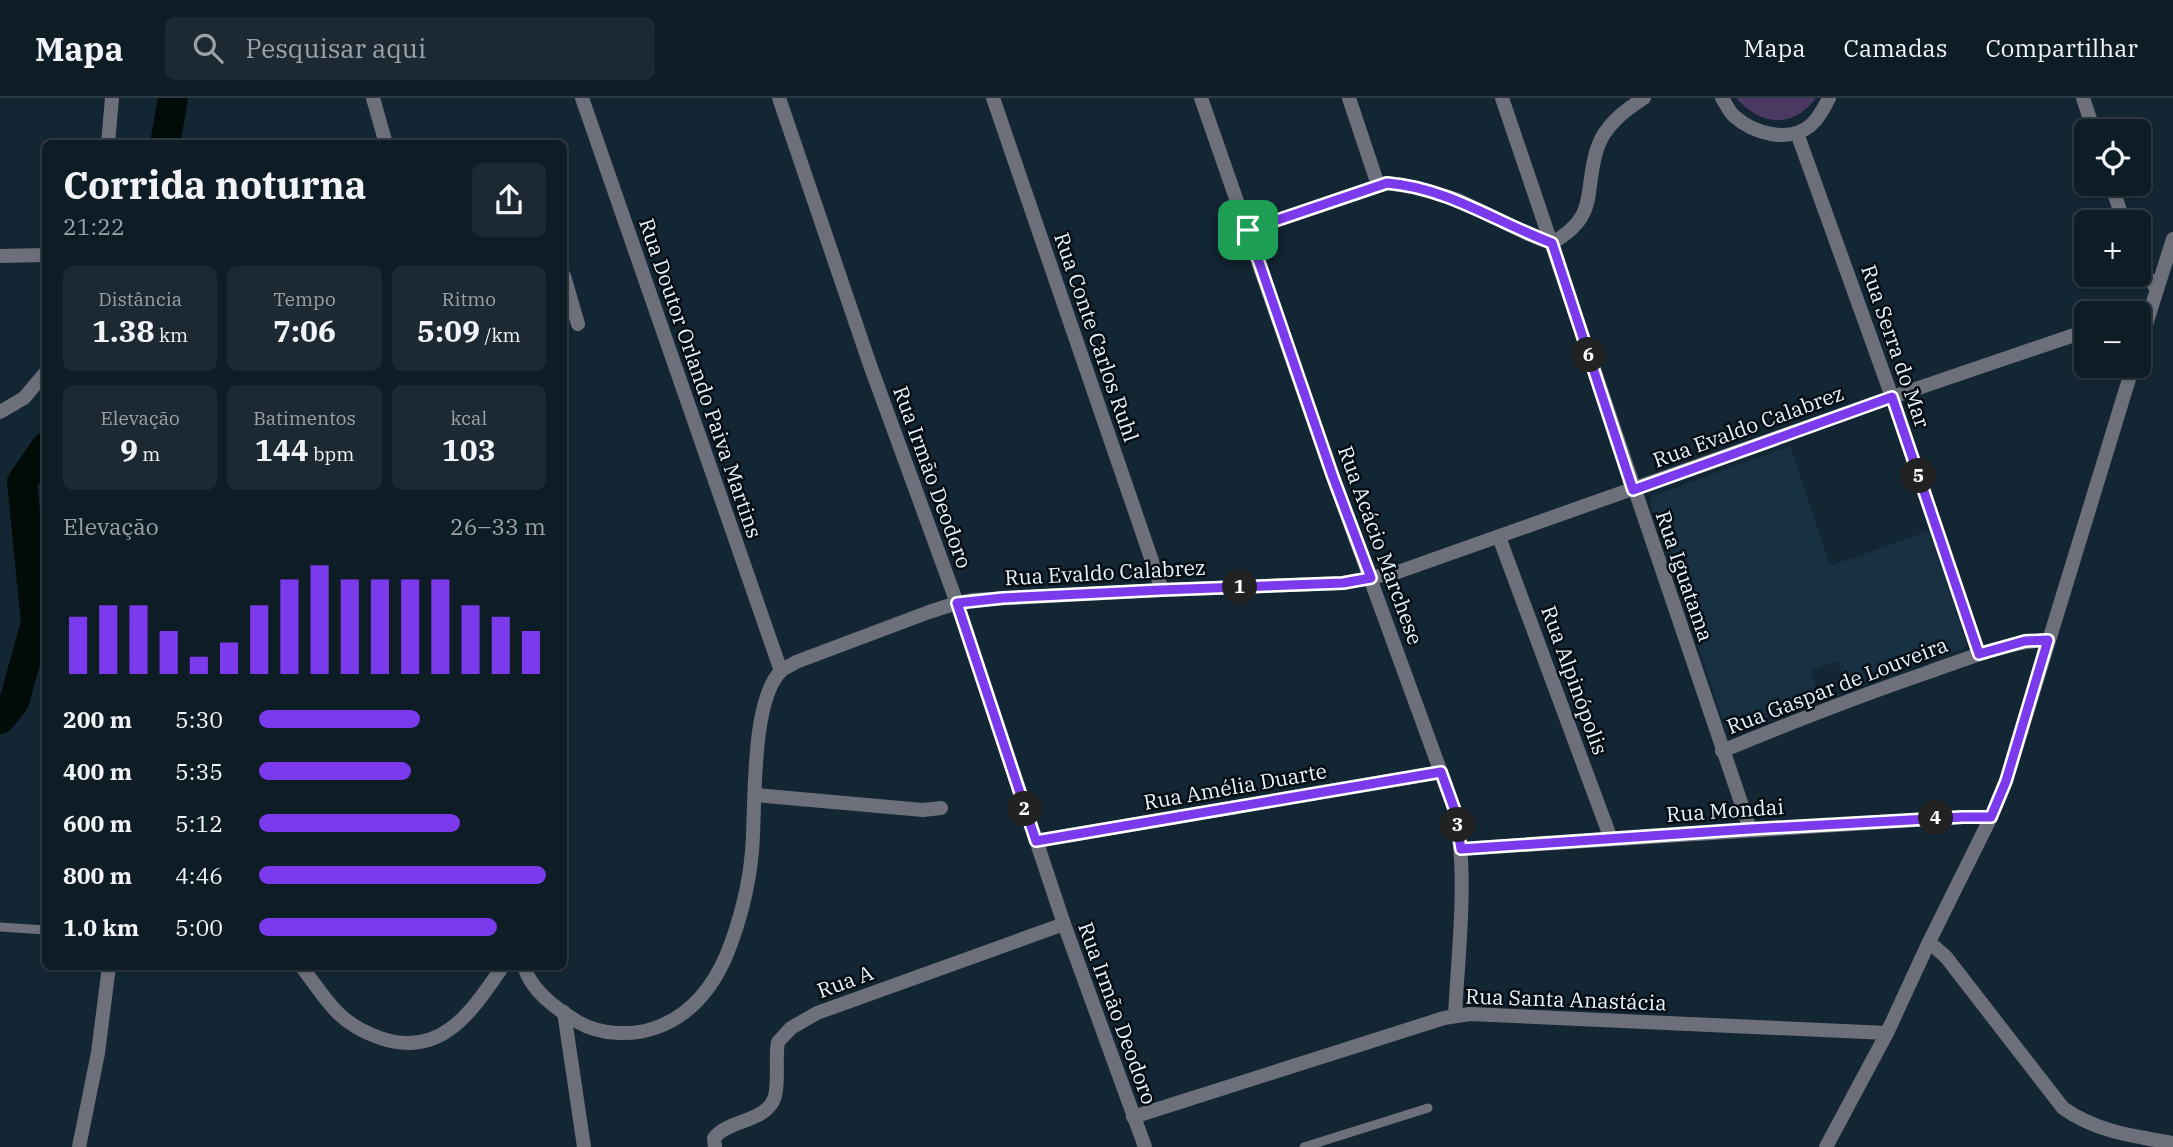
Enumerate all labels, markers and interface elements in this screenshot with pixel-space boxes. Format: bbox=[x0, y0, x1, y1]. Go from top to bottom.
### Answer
search box bbox=[165, 17, 655, 80]
text: Mapa bbox=[35, 27, 123, 70]
icon: search bbox=[189, 29, 227, 67]
text: Pesquisar aqui bbox=[245, 31, 426, 65]
text: Mapa bbox=[1743, 32, 1806, 64]
text: Camadas bbox=[1844, 32, 1947, 64]
text: Compartilhar bbox=[1985, 32, 2138, 64]
map controls bbox=[2074, 119, 2151, 378]
button: locate bbox=[2074, 119, 2151, 196]
text: Corrida noturna bbox=[63, 160, 366, 209]
button: share bbox=[472, 163, 546, 237]
pin bbox=[1218, 200, 1278, 260]
button: + bbox=[2074, 210, 2151, 287]
text: 21:22 bbox=[63, 211, 125, 241]
icon: arrive bbox=[1229, 211, 1267, 249]
street label: Rua Doutor Orlando Paiva Martins bbox=[633, 214, 769, 542]
street label: Rua Conte Carlos Ruhl bbox=[1048, 229, 1146, 445]
street label: Rua Serra do Mar bbox=[1855, 261, 1937, 432]
text: Distância bbox=[98, 287, 182, 311]
text: Tempo bbox=[273, 287, 336, 311]
text: Ritmo bbox=[442, 287, 496, 311]
button: − bbox=[2074, 301, 2151, 378]
text: 1.38 bbox=[92, 311, 155, 350]
text: 7:06 bbox=[273, 311, 336, 350]
text: 5:09 bbox=[417, 311, 480, 350]
text: km bbox=[155, 323, 188, 347]
text: /km bbox=[480, 323, 521, 347]
pin: 6 bbox=[1572, 338, 1606, 372]
text: 6 bbox=[1583, 342, 1594, 366]
street label: Rua Evaldo Calabrez bbox=[1649, 378, 1847, 474]
street label: Rua Irmão Deodoro bbox=[887, 382, 979, 572]
text: Elevação bbox=[101, 406, 180, 430]
text: Batimentos bbox=[253, 406, 356, 430]
text: kcal bbox=[451, 406, 487, 430]
text: 9 bbox=[120, 430, 138, 469]
text: 144 bbox=[255, 430, 309, 469]
text: 103 bbox=[442, 430, 496, 469]
text: m bbox=[138, 442, 160, 466]
text: bpm bbox=[309, 442, 354, 466]
street label: Rua Acácio Marchese bbox=[1332, 442, 1430, 648]
pin: 5 bbox=[1902, 458, 1937, 494]
text: 5 bbox=[1913, 463, 1924, 487]
street label: Rua Iguatama bbox=[1650, 507, 1720, 645]
text: Elevação bbox=[63, 511, 159, 541]
text: 26–33 m bbox=[450, 511, 546, 541]
street label: Rua Evaldo Calabrez bbox=[1004, 553, 1206, 591]
pin: 1 bbox=[1222, 570, 1258, 604]
text: 1 bbox=[1234, 574, 1245, 598]
street label: Rua Alpinópolis bbox=[1535, 602, 1615, 758]
street label: Rua Gaspar de Louveira bbox=[1722, 630, 1952, 740]
text: 200 m bbox=[63, 704, 132, 734]
text: 5:30 bbox=[175, 704, 223, 734]
text: 400 m bbox=[63, 756, 132, 786]
text: 5:35 bbox=[175, 756, 223, 786]
street label: Rua Amélia Duarte bbox=[1141, 756, 1329, 816]
pin: 2 bbox=[1007, 792, 1042, 826]
street label: Rua Mondai bbox=[1665, 792, 1785, 828]
text: 2 bbox=[1019, 796, 1030, 820]
pin: 4 bbox=[1918, 800, 1954, 836]
text: 4 bbox=[1930, 805, 1941, 829]
text: 600 m bbox=[63, 808, 132, 838]
text: 5:12 bbox=[175, 808, 223, 838]
pin: 3 bbox=[1440, 808, 1476, 842]
text: 3 bbox=[1452, 812, 1463, 836]
text: 800 m bbox=[63, 860, 132, 890]
text: 4:46 bbox=[175, 860, 223, 890]
text: 1.0 km bbox=[63, 912, 139, 942]
text: 5:00 bbox=[175, 912, 223, 942]
street label: Rua Irmão Deodoro bbox=[1072, 918, 1164, 1108]
street label: Rua A bbox=[813, 958, 877, 1004]
street label: Rua Santa Anastácia bbox=[1465, 981, 1667, 1017]

